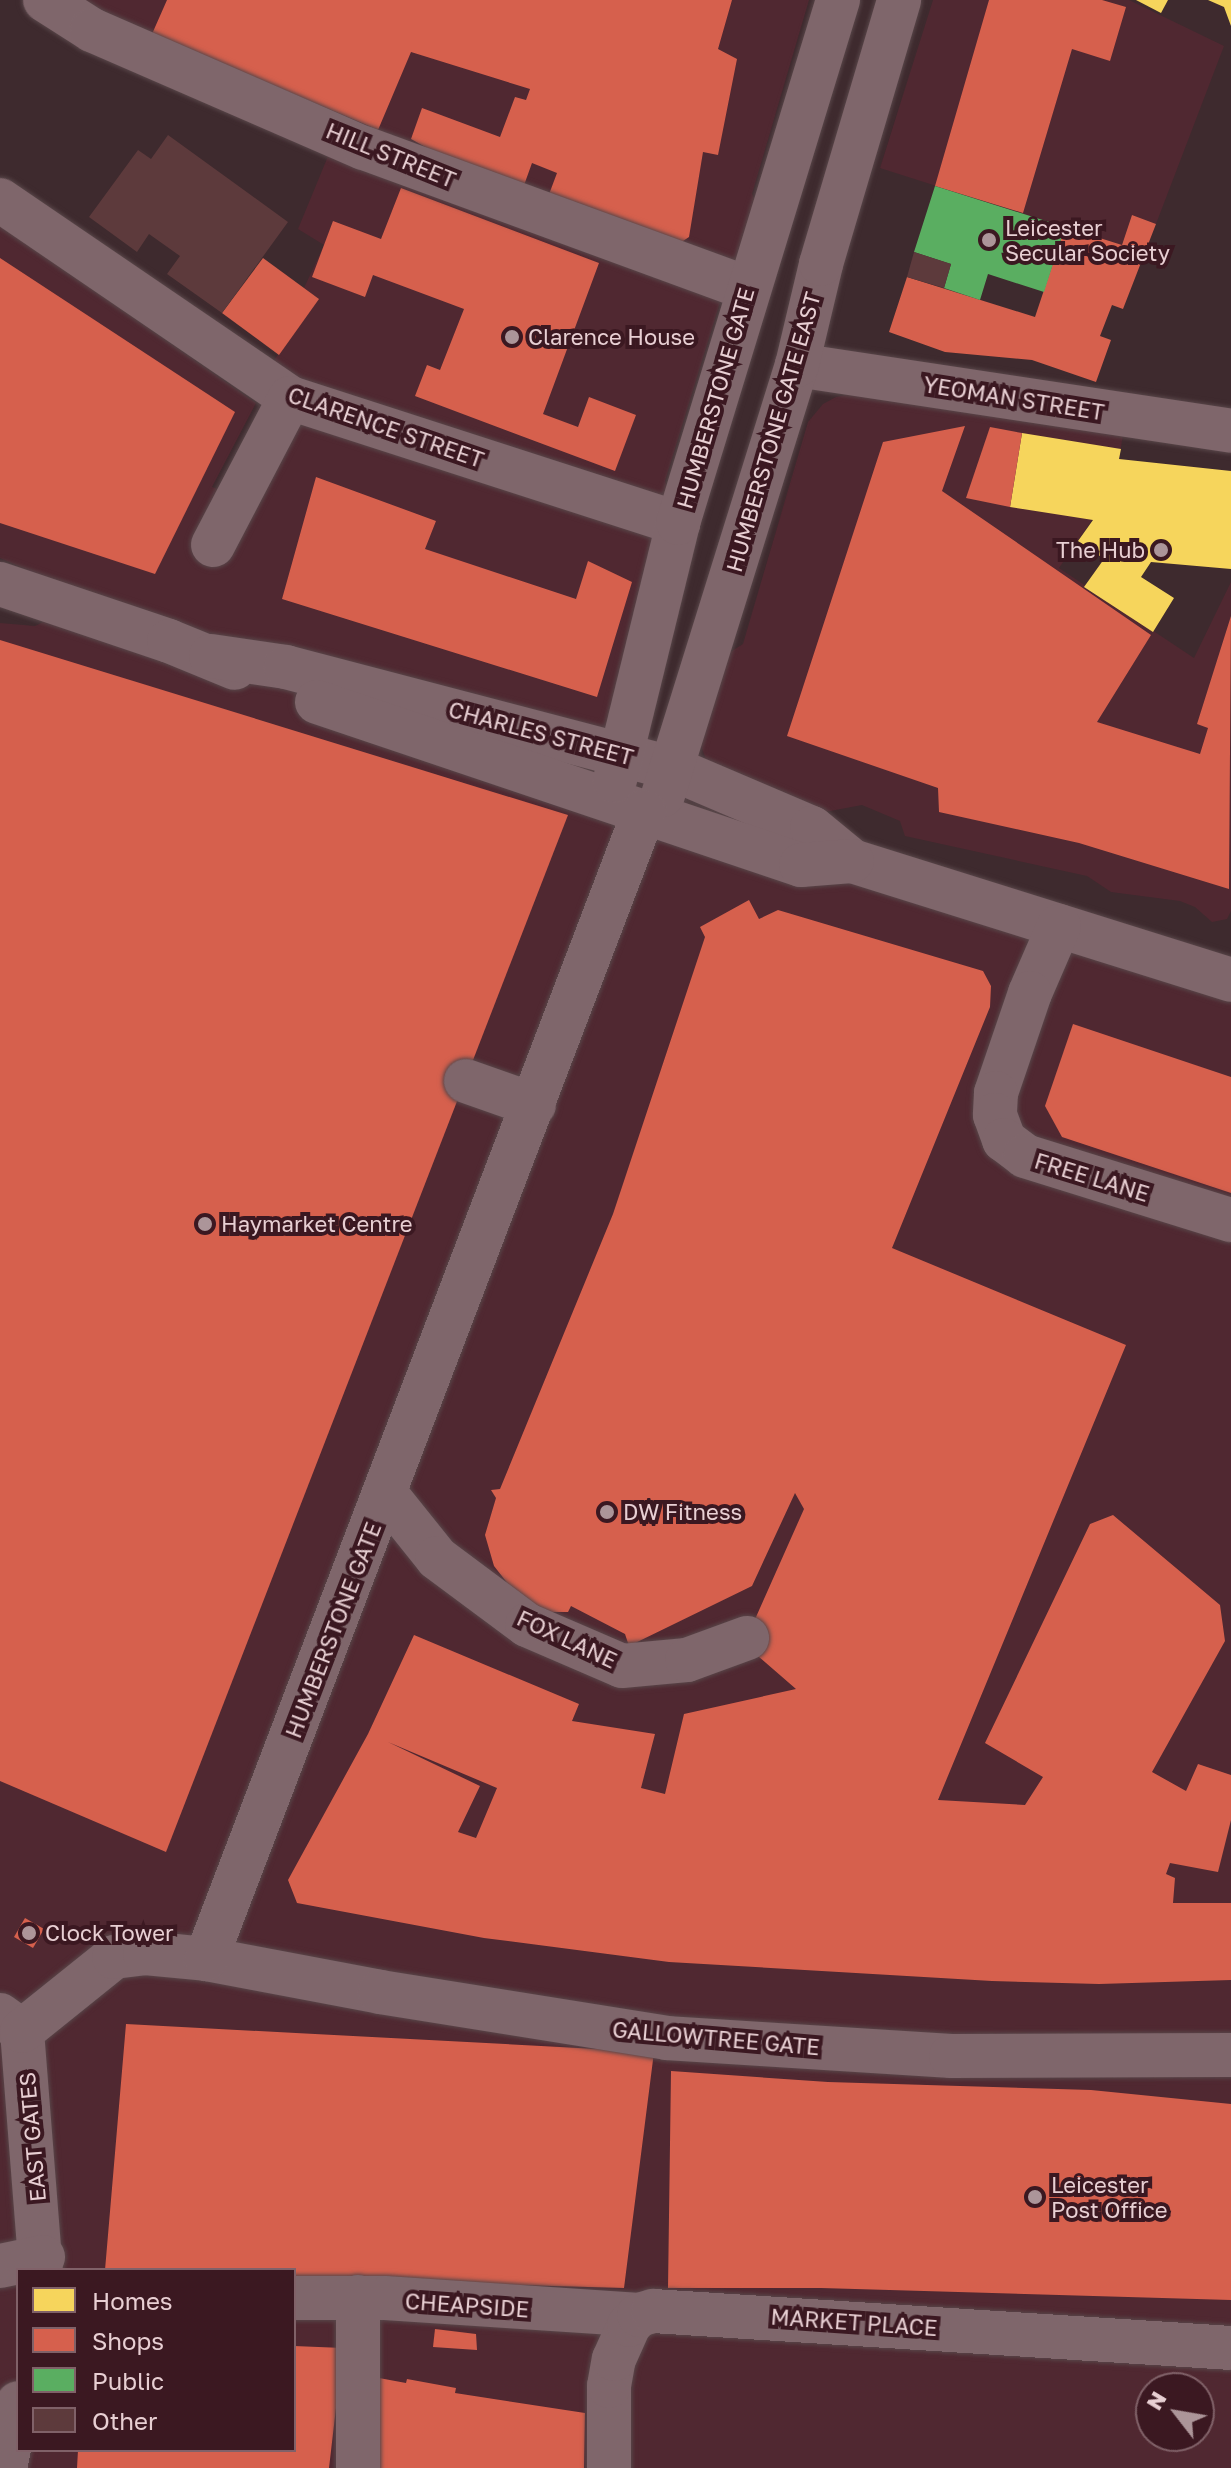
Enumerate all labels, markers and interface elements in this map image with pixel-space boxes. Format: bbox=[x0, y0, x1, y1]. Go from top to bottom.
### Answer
street label: HILL STREET bbox=[322, 117, 460, 193]
place label: Leicester Secular Society bbox=[1005, 214, 1170, 266]
marker: Leicester Secular Society bbox=[980, 231, 998, 249]
street label: HUMBERSTONE GATE bbox=[671, 284, 759, 512]
street label: HUMBERSTONE GATE EAST bbox=[720, 289, 826, 575]
place label: Clarence House bbox=[528, 324, 695, 350]
marker: Clarence House bbox=[503, 328, 521, 346]
street label: YEOMAN STREET bbox=[922, 371, 1106, 425]
street label: CLARENCE STREET bbox=[285, 381, 487, 473]
place label: The Hub bbox=[1056, 537, 1145, 563]
marker: The Hub bbox=[1152, 541, 1170, 559]
street label: CHARLES STREET bbox=[446, 696, 636, 770]
street label: FREE LANE bbox=[1031, 1147, 1153, 1207]
place label: Haymarket Centre bbox=[221, 1211, 413, 1237]
marker: Haymarket Centre bbox=[196, 1215, 214, 1233]
place label: DW Fitness bbox=[623, 1499, 742, 1525]
marker: DW Fitness bbox=[598, 1503, 616, 1521]
street label: HUMBERSTONE GATE bbox=[280, 1518, 386, 1742]
street label: FOX LANE bbox=[513, 1604, 621, 1674]
place label: Clock Tower bbox=[45, 1920, 173, 1946]
marker: Clock Tower bbox=[20, 1924, 38, 1942]
street label: GALLOWTREE GATE bbox=[611, 2016, 821, 2060]
street label: EAST GATES bbox=[13, 2071, 51, 2203]
place label: Leicester Post Office bbox=[1051, 2171, 1168, 2222]
marker: Leicester Post Office bbox=[1026, 2188, 1044, 2206]
legend bbox=[16, 2268, 296, 2452]
text: Homes bbox=[92, 2286, 173, 2315]
street label: CHEAPSIDE bbox=[404, 2288, 530, 2322]
street label: MARKET PLACE bbox=[770, 2303, 938, 2341]
text: Shops bbox=[92, 2326, 164, 2355]
text: Public bbox=[92, 2366, 164, 2395]
north arrow bbox=[1135, 2372, 1215, 2452]
text: N bbox=[1140, 2386, 1172, 2415]
text: Other bbox=[92, 2406, 157, 2435]

